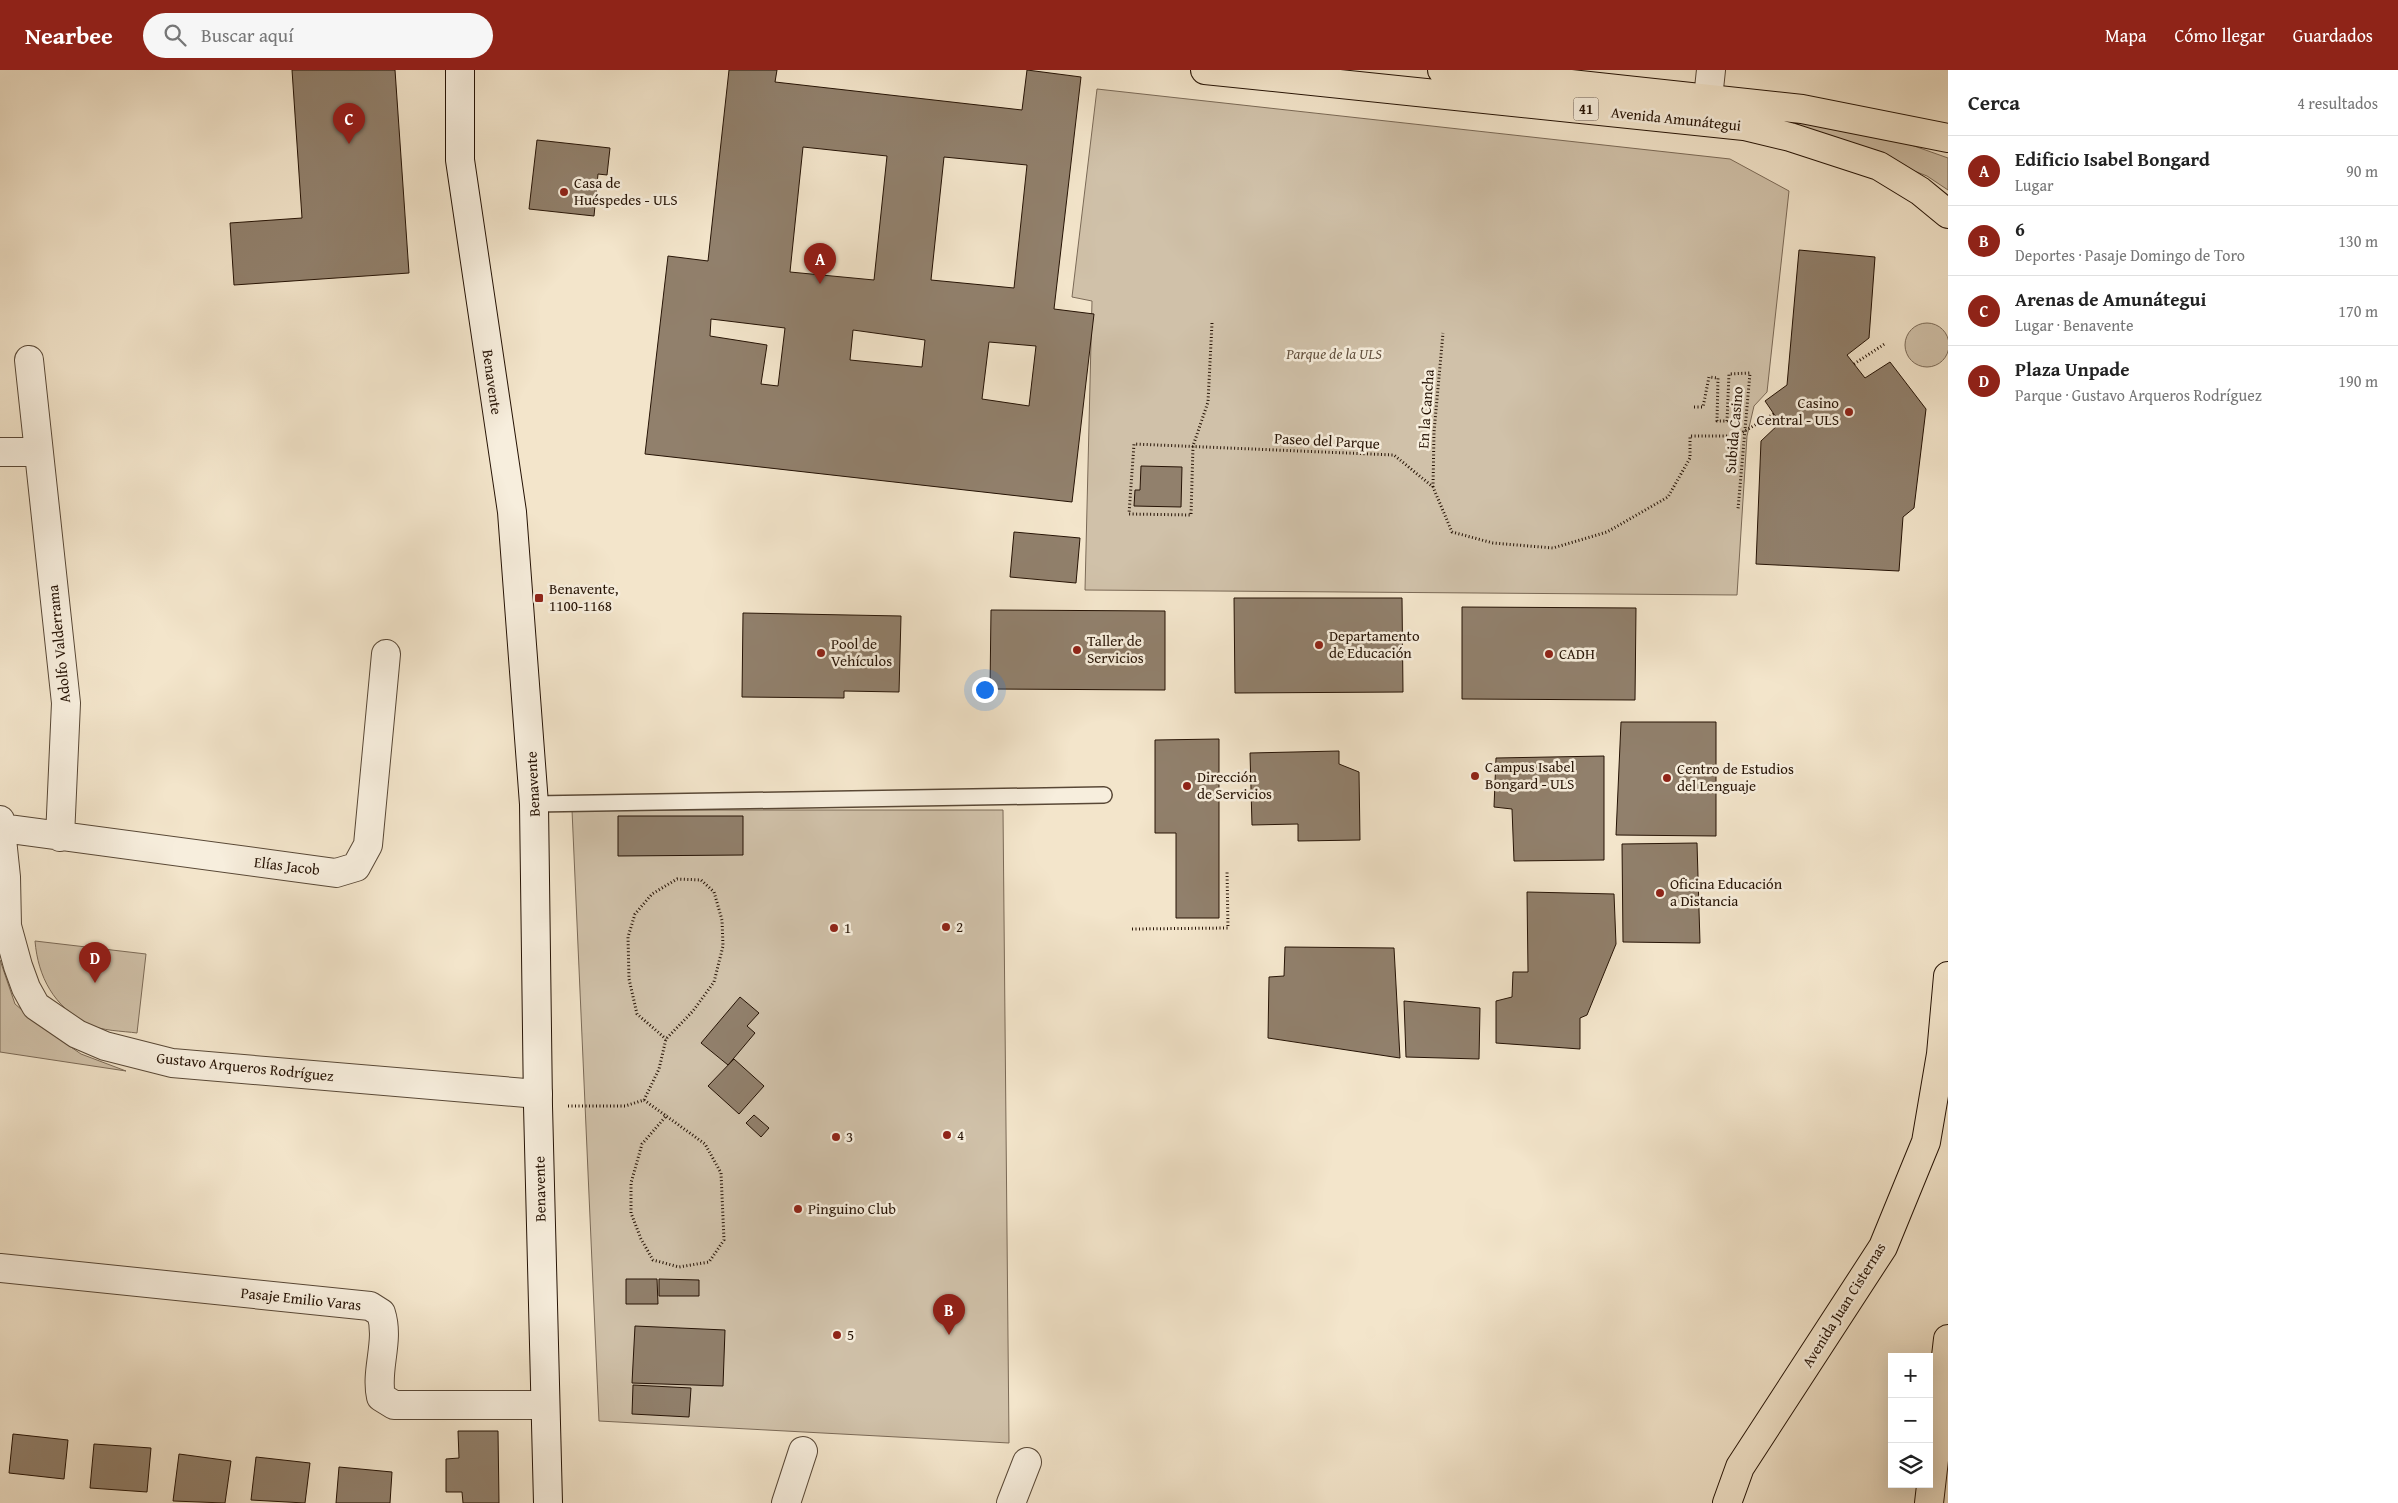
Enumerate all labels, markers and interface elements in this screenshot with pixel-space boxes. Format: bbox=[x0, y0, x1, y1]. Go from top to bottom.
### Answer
search box bbox=[143, 13, 493, 58]
text: Nearbee bbox=[25, 18, 113, 53]
icon: search bbox=[161, 21, 189, 49]
text: Buscar aquí bbox=[201, 21, 293, 49]
text: Mapa bbox=[2105, 22, 2147, 49]
text: Cómo llegar bbox=[2175, 22, 2265, 49]
text: Guardados bbox=[2293, 22, 2373, 49]
text: Cerca bbox=[1968, 87, 2020, 118]
text: 4 resultados bbox=[2297, 91, 2378, 115]
road number: 41 bbox=[1574, 98, 1598, 120]
street label: Avenida Amunátegui bbox=[1610, 101, 1742, 136]
pin: C bbox=[333, 103, 365, 144]
text: Edificio Isabel Bongard bbox=[2015, 145, 2210, 173]
text: A bbox=[1979, 159, 1989, 183]
text: 90 m bbox=[2346, 159, 2378, 183]
place label: Casa de Huéspedes - ULS bbox=[574, 172, 677, 210]
text: Lugar bbox=[2015, 173, 2054, 197]
marker: Casa de Huéspedes - ULS bbox=[558, 186, 570, 198]
text: 6 bbox=[2015, 215, 2025, 243]
text: B bbox=[1979, 229, 1989, 253]
text: 130 m bbox=[2338, 229, 2378, 253]
pin: A bbox=[804, 243, 836, 284]
text: Deportes · Pasaje Domingo de Toro bbox=[2015, 243, 2245, 267]
text: Arenas de Amunátegui bbox=[2015, 285, 2206, 313]
text: C bbox=[1979, 299, 1989, 323]
text: 170 m bbox=[2338, 299, 2378, 323]
text: Lugar · Benavente bbox=[2015, 313, 2133, 337]
park label: Parque de la ULS bbox=[1285, 343, 1382, 364]
street label: Benavente bbox=[478, 348, 507, 416]
text: Plaza Unpade bbox=[2015, 355, 2129, 383]
street label: En la Cancha bbox=[1412, 369, 1439, 449]
text: D bbox=[1979, 369, 1989, 393]
text: 190 m bbox=[2338, 369, 2378, 393]
text: Parque · Gustavo Arqueros Rodríguez bbox=[2015, 383, 2262, 407]
street label: Subida Casino bbox=[1719, 385, 1748, 474]
place label: Casino Central - ULS bbox=[1756, 392, 1839, 430]
marker: Casino Central - ULS bbox=[1843, 406, 1855, 418]
street label: Paseo del Parque bbox=[1274, 427, 1380, 454]
place label: Benavente, 1100-1168 bbox=[549, 578, 619, 616]
street label: Adolfo Valderrama bbox=[42, 584, 75, 704]
marker: Benavente, 1100-1168 bbox=[533, 592, 545, 604]
place label: Departamento de Educación bbox=[1329, 625, 1420, 663]
place label: Taller de Servicios bbox=[1087, 630, 1144, 668]
place label: Pool de Vehículos bbox=[831, 633, 892, 671]
marker: Departamento de Educación bbox=[1313, 639, 1325, 651]
place label: CADH bbox=[1559, 643, 1595, 664]
marker: Taller de Servicios bbox=[1071, 644, 1083, 656]
marker: Pool de Vehículos bbox=[815, 647, 827, 659]
marker: CADH bbox=[1543, 648, 1555, 660]
your location bbox=[972, 677, 998, 703]
street label: Benavente bbox=[520, 751, 545, 817]
place label: Campus Isabel Bongard - ULS bbox=[1485, 756, 1575, 794]
place label: Centro de Estudios del Lenguaje bbox=[1677, 758, 1794, 796]
place label: Dirección de Servicios bbox=[1197, 766, 1272, 804]
marker: Campus Isabel Bongard - ULS bbox=[1469, 770, 1481, 782]
marker: Centro de Estudios del Lenguaje bbox=[1661, 772, 1673, 784]
marker: Dirección de Servicios bbox=[1181, 780, 1193, 792]
street label: Elías Jacob bbox=[253, 851, 321, 880]
place label: Oficina Educación a Distancia bbox=[1670, 873, 1783, 911]
marker: Oficina Educación a Distancia bbox=[1654, 887, 1666, 899]
place label: 2 bbox=[956, 916, 963, 937]
place label: 1 bbox=[844, 917, 851, 938]
marker: 2 bbox=[940, 921, 952, 933]
marker: 1 bbox=[828, 922, 840, 934]
pin: D bbox=[79, 942, 111, 983]
street label: Gustavo Arqueros Rodríguez bbox=[155, 1047, 335, 1086]
place label: 4 bbox=[957, 1124, 964, 1145]
place label: 3 bbox=[846, 1126, 853, 1147]
marker: 4 bbox=[941, 1129, 953, 1141]
marker: 3 bbox=[830, 1131, 842, 1143]
street label: Benavente bbox=[528, 1156, 551, 1222]
place label: Pinguino Club bbox=[808, 1198, 896, 1219]
marker: Pinguino Club bbox=[792, 1203, 804, 1215]
street label: Avenida Juan Cisternas bbox=[1797, 1238, 1891, 1371]
street label: Pasaje Emilio Varas bbox=[240, 1282, 362, 1315]
pin: B bbox=[933, 1294, 965, 1335]
place label: 5 bbox=[847, 1324, 854, 1345]
marker: 5 bbox=[831, 1329, 843, 1341]
map controls bbox=[1888, 1353, 1933, 1488]
button: + bbox=[1888, 1353, 1933, 1398]
button: − bbox=[1888, 1398, 1933, 1443]
button: layers bbox=[1888, 1443, 1933, 1488]

